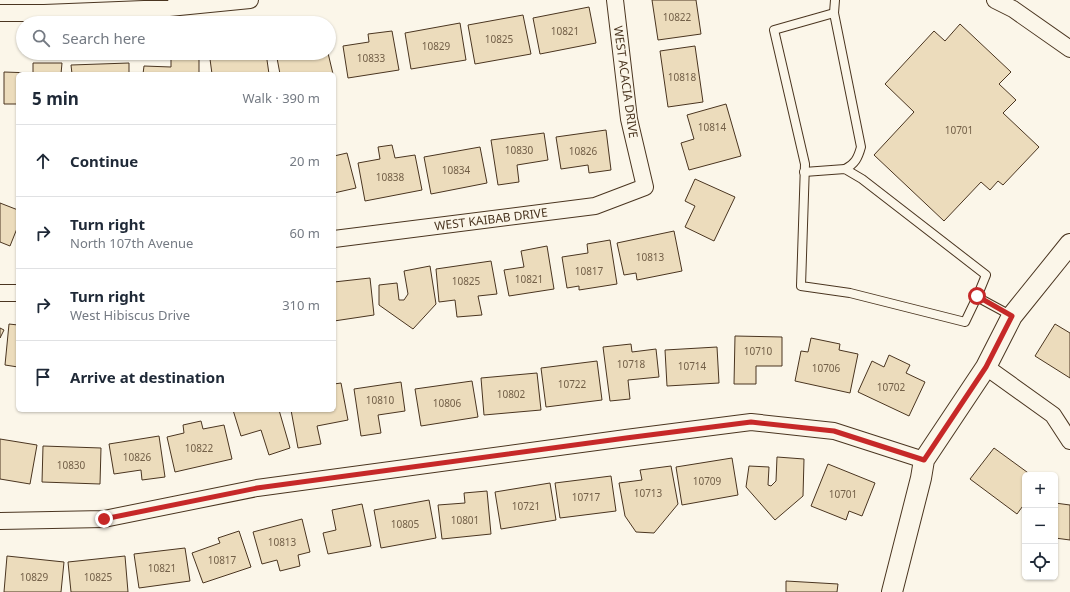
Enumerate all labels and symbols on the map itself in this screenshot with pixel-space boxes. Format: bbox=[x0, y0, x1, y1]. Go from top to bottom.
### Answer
house number: 10822 bbox=[663, 10, 692, 24]
house number: 10821 bbox=[551, 24, 579, 38]
street label: WEST ACACIA DRIVE bbox=[610, 25, 642, 139]
house number: 10825 bbox=[485, 32, 514, 46]
house number: 10829 bbox=[422, 39, 451, 53]
house number: 10833 bbox=[357, 51, 386, 65]
house number: 10818 bbox=[668, 70, 697, 84]
house number: 10814 bbox=[698, 120, 727, 134]
house number: 10701 bbox=[945, 123, 973, 137]
house number: 10830 bbox=[505, 143, 534, 157]
house number: 10826 bbox=[569, 144, 598, 158]
house number: 10834 bbox=[442, 163, 471, 177]
house number: 10838 bbox=[376, 170, 405, 184]
street label: WEST KAIBAB DRIVE bbox=[433, 204, 549, 234]
house number: 10813 bbox=[636, 250, 665, 264]
house number: 10817 bbox=[575, 264, 604, 278]
house number: 10821 bbox=[515, 272, 543, 286]
house number: 10825 bbox=[452, 274, 481, 288]
route start bbox=[968, 287, 986, 305]
house number: 10710 bbox=[744, 344, 773, 358]
house number: 10718 bbox=[617, 357, 646, 371]
house number: 10714 bbox=[678, 359, 707, 373]
house number: 10706 bbox=[812, 361, 841, 375]
house number: 10722 bbox=[558, 377, 587, 391]
house number: 10702 bbox=[877, 380, 906, 394]
house number: 10802 bbox=[497, 387, 526, 401]
house number: 10810 bbox=[366, 393, 395, 407]
house number: 10806 bbox=[433, 396, 462, 410]
house number: 10822 bbox=[185, 441, 214, 455]
house number: 10826 bbox=[123, 450, 152, 464]
house number: 10830 bbox=[57, 458, 86, 472]
house number: 10709 bbox=[693, 474, 722, 488]
house number: 10713 bbox=[634, 486, 663, 500]
house number: 10701 bbox=[829, 487, 857, 501]
house number: 10717 bbox=[572, 490, 601, 504]
house number: 10721 bbox=[512, 499, 540, 513]
route end bbox=[95, 510, 113, 528]
house number: 10801 bbox=[451, 513, 479, 527]
house number: 10805 bbox=[391, 517, 420, 531]
house number: 10813 bbox=[268, 535, 297, 549]
house number: 10817 bbox=[208, 553, 237, 567]
house number: 10821 bbox=[148, 561, 176, 575]
house number: 10829 bbox=[20, 570, 49, 584]
house number: 10825 bbox=[84, 570, 113, 584]

